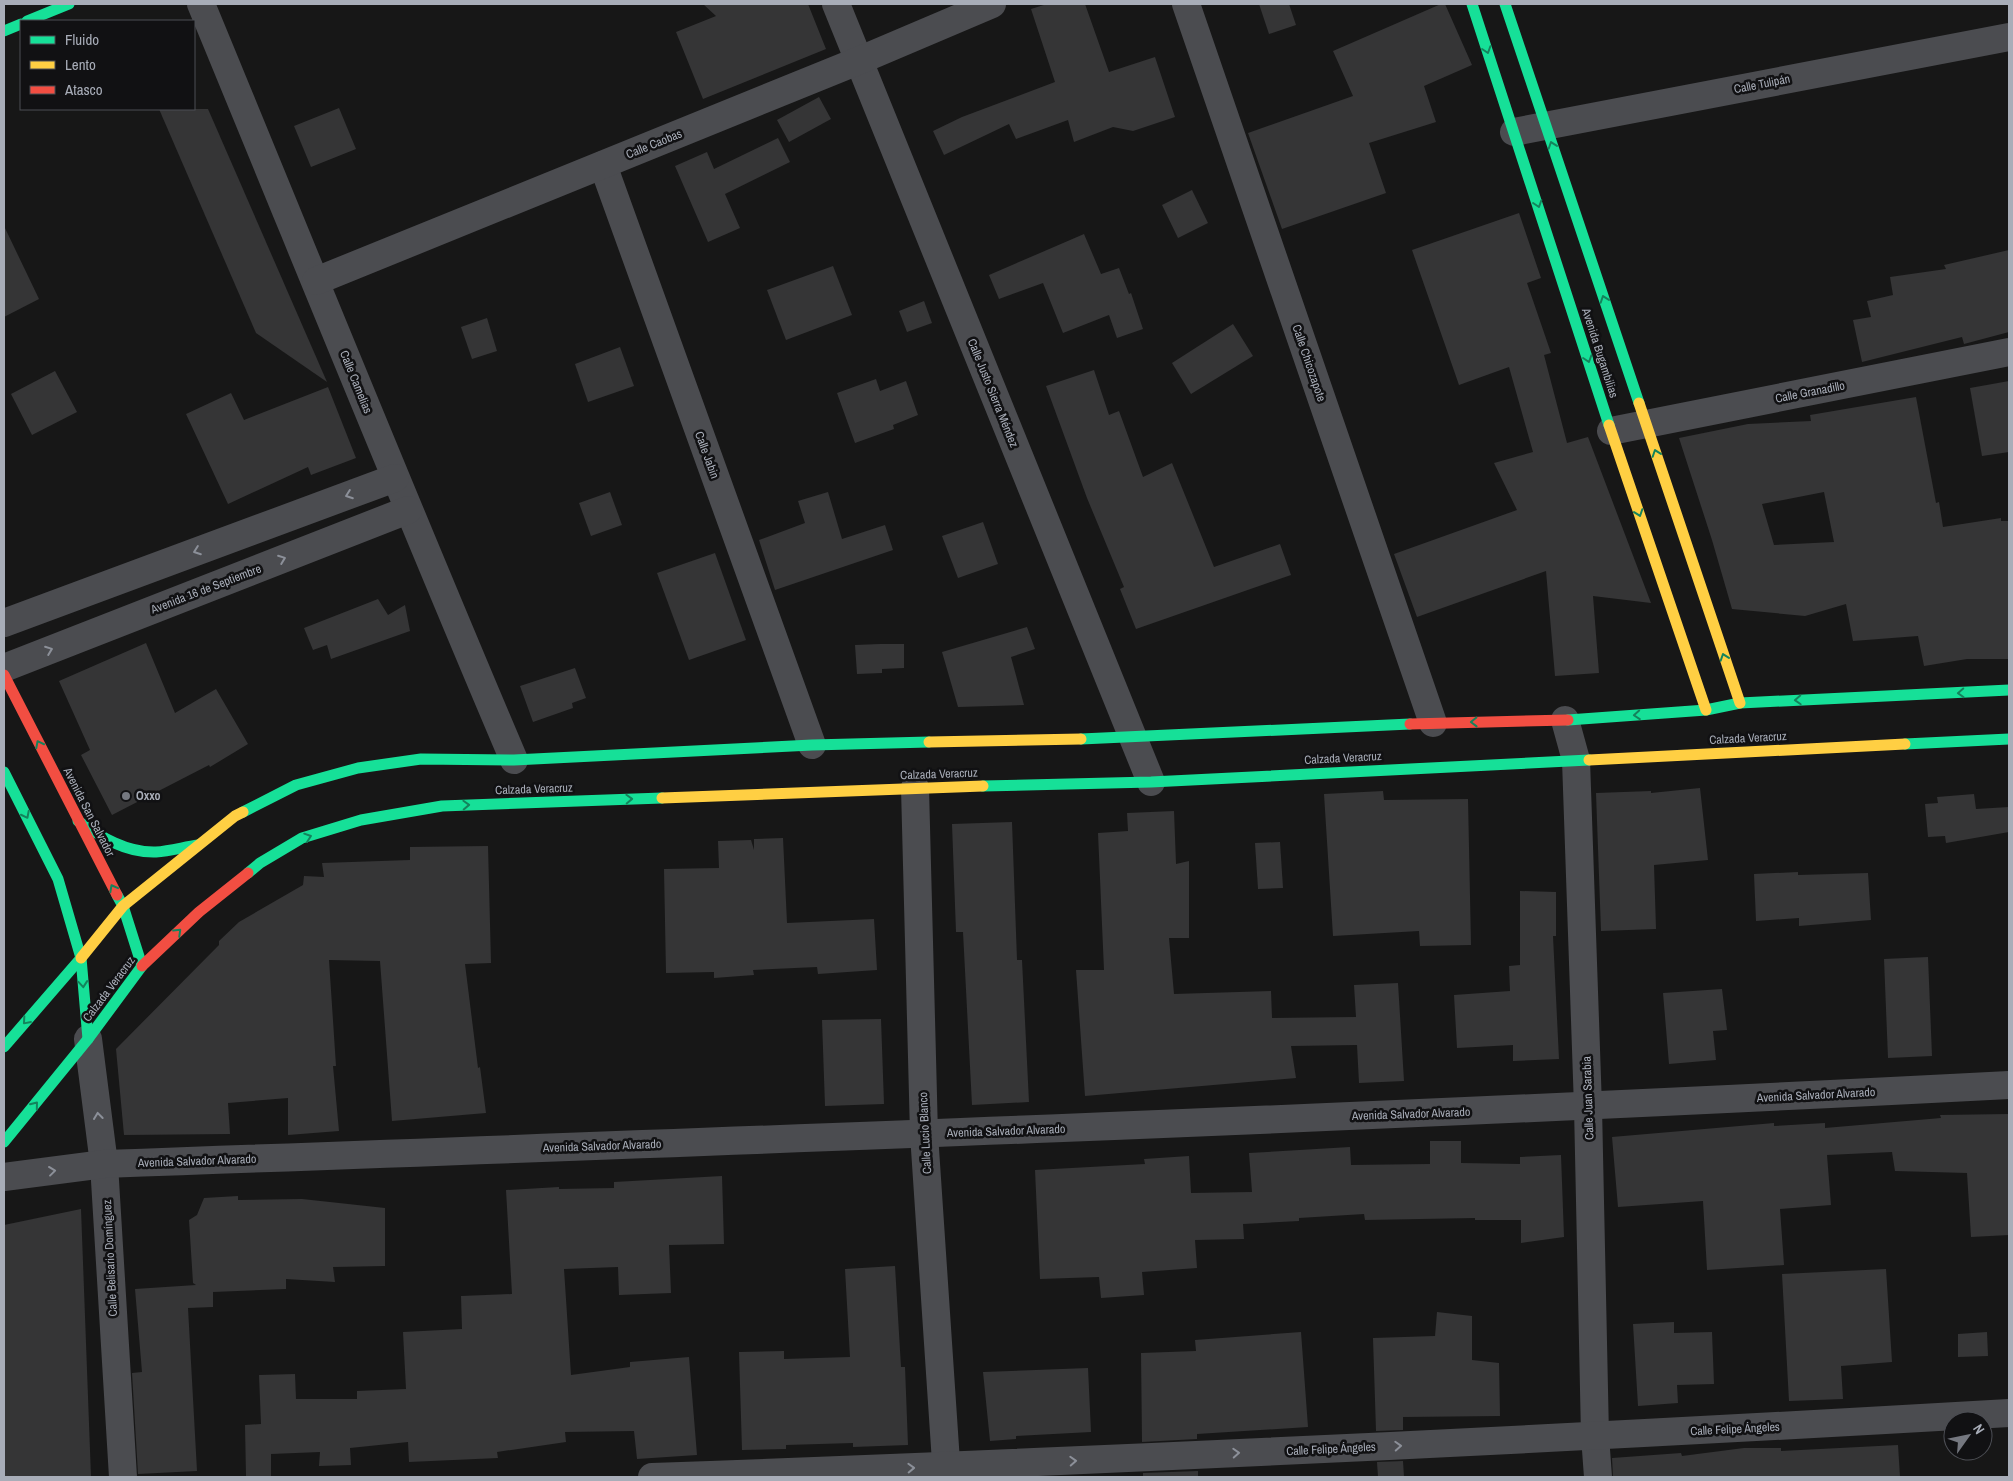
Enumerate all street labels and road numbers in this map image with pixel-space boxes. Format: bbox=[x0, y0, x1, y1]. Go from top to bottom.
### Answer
street label: Calle Tulipán bbox=[1733, 71, 1791, 97]
street label: Calle Caobas bbox=[624, 125, 684, 162]
street label: Avenida Bugambilias bbox=[1578, 305, 1622, 400]
street label: Calle Chicozapote bbox=[1288, 322, 1330, 404]
street label: Calle Justo Sierra Méndez bbox=[964, 336, 1022, 450]
street label: Calle Camelias bbox=[336, 348, 376, 416]
street label: Calle Granadillo bbox=[1774, 377, 1846, 407]
street label: Calle Jabin bbox=[691, 429, 723, 481]
street label: Avenida 16 de Septiembre bbox=[148, 561, 263, 618]
street label: Calzada Veracruz bbox=[1709, 728, 1787, 748]
street label: Calzada Veracruz bbox=[1304, 748, 1382, 768]
street label: Avenida San Salvador bbox=[59, 764, 119, 860]
street label: Calzada Veracruz bbox=[900, 765, 978, 783]
street label: Calzada Veracruz bbox=[495, 780, 573, 798]
street label: Calzada Veracruz bbox=[79, 953, 139, 1025]
street label: Calle Juan Sarabia bbox=[1579, 1055, 1597, 1140]
street label: Avenida Salvador Alvarado bbox=[1755, 1084, 1876, 1106]
street label: Calle Lucio Blanco bbox=[915, 1092, 935, 1174]
street label: Avenida Salvador Alvarado bbox=[1350, 1104, 1471, 1124]
street label: Avenida Salvador Alvarado bbox=[945, 1121, 1066, 1141]
street label: Avenida Salvador Alvarado bbox=[541, 1136, 662, 1156]
street label: Avenida Salvador Alvarado bbox=[136, 1151, 257, 1171]
street label: Calle Belisario Domínguez bbox=[99, 1199, 121, 1317]
street label: Calle Felipe Ángeles bbox=[1690, 1419, 1780, 1439]
street label: Calle Felipe Ángeles bbox=[1286, 1439, 1376, 1459]

